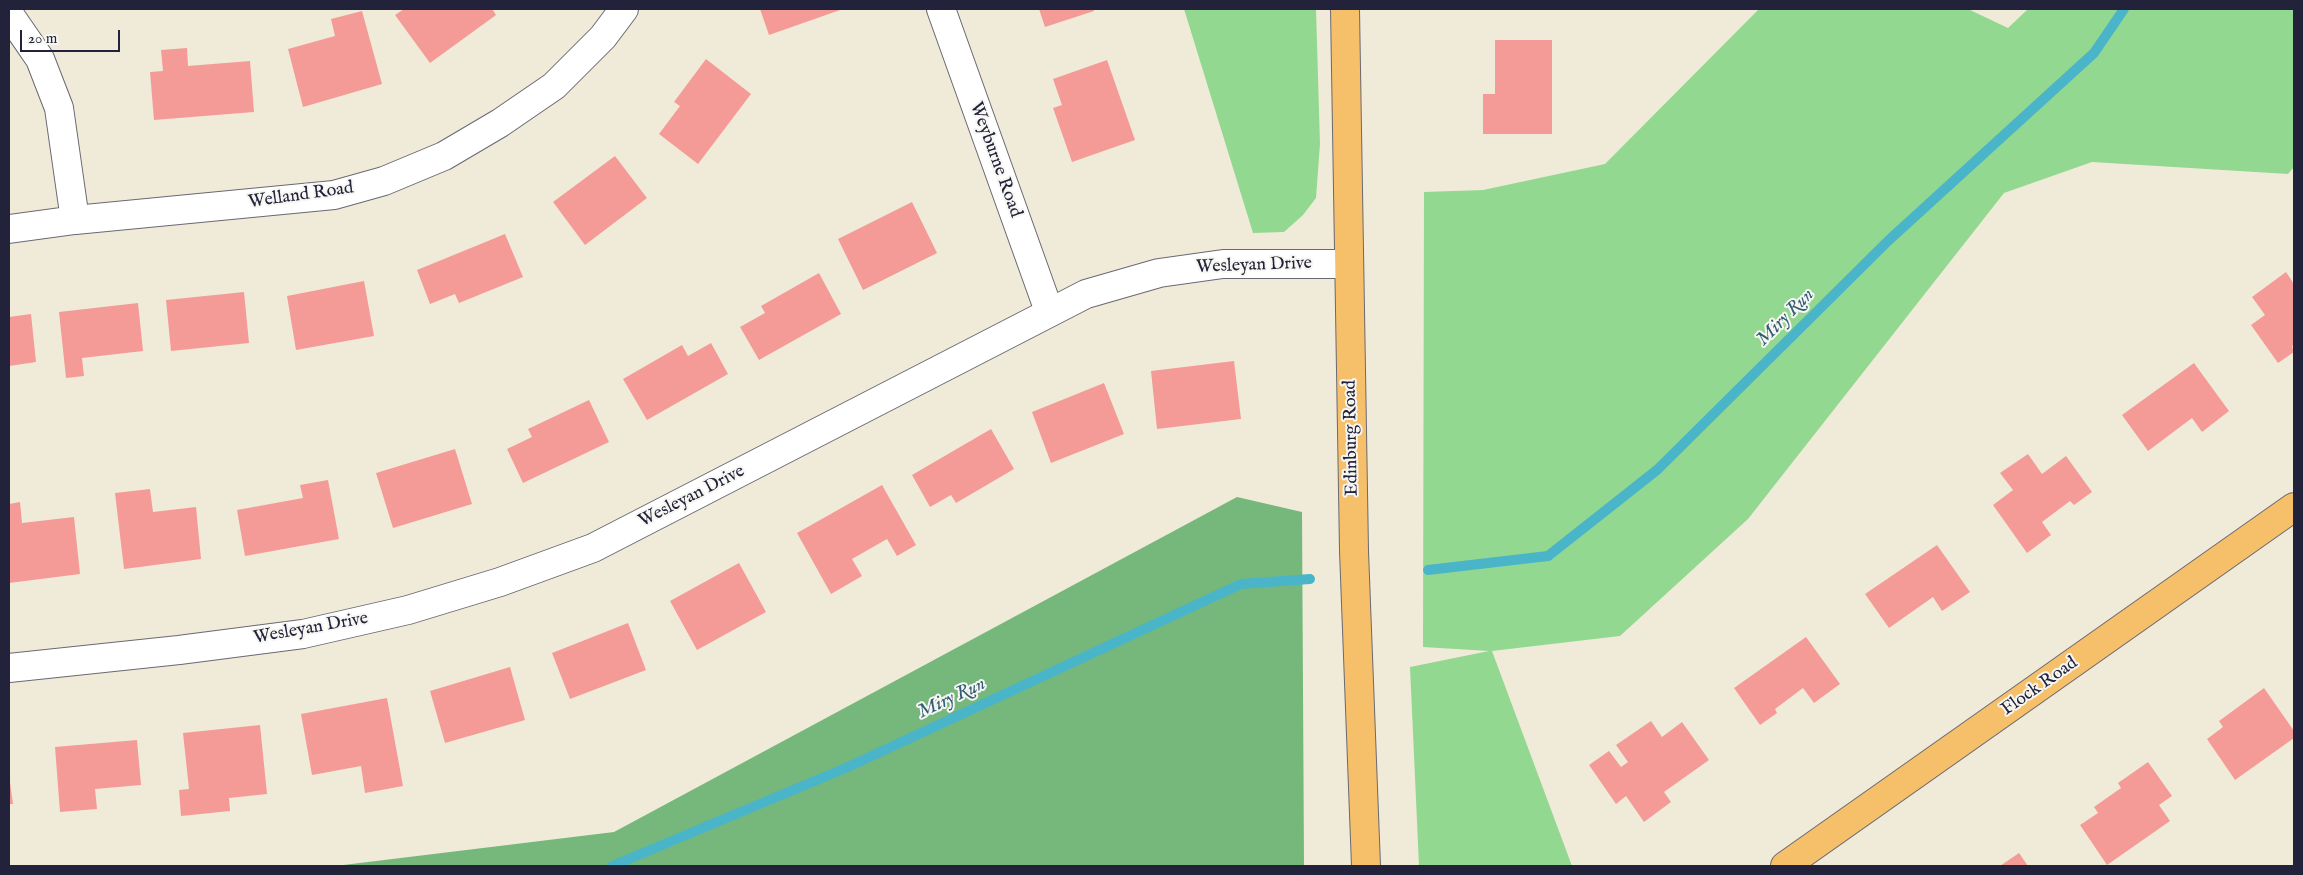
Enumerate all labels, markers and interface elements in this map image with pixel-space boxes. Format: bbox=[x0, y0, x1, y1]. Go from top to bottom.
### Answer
scale bar bbox=[22, 20, 122, 52]
text: 20 m bbox=[28, 29, 57, 48]
street label: Weyburne Road bbox=[964, 99, 1026, 221]
street label: Welland Road bbox=[247, 178, 355, 214]
street label: Wesleyan Drive bbox=[1196, 253, 1312, 279]
water label: Miry Run bbox=[1752, 284, 1820, 352]
street label: Edinburg Road bbox=[1340, 380, 1364, 496]
street label: Wesleyan Drive bbox=[635, 461, 749, 533]
street label: Wesleyan Drive bbox=[252, 608, 370, 650]
street label: Flock Road bbox=[1998, 653, 2082, 721]
water label: Miry Run bbox=[914, 673, 990, 725]

